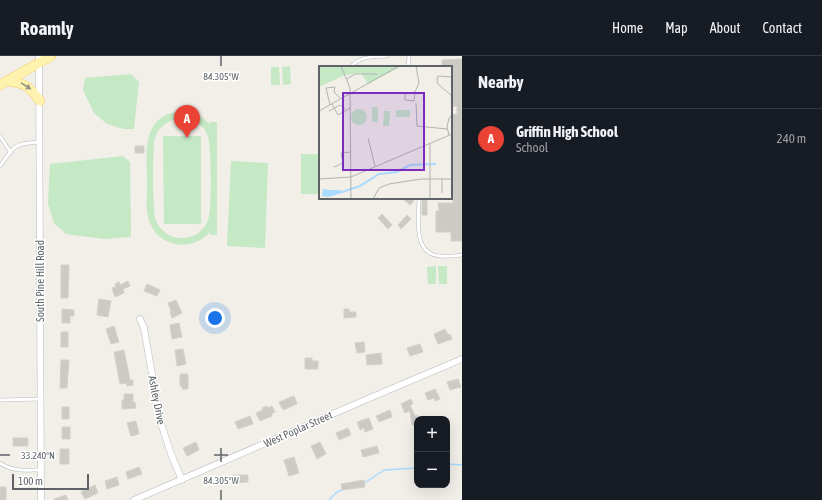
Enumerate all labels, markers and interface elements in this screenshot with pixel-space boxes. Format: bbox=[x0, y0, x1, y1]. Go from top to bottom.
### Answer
text: Roamly bbox=[20, 17, 74, 39]
text: Home bbox=[612, 20, 643, 36]
text: Map bbox=[665, 20, 688, 36]
text: About bbox=[710, 20, 741, 36]
text: Contact bbox=[763, 20, 802, 36]
inset map bbox=[319, 66, 452, 199]
text: 84.305°W bbox=[203, 71, 239, 82]
text: Nearby bbox=[478, 72, 524, 92]
one-way arrow bbox=[20, 83, 31, 90]
pin: A bbox=[174, 105, 200, 138]
text: Griffin High School bbox=[516, 123, 618, 140]
text: A bbox=[488, 131, 494, 146]
text: 240 m bbox=[777, 131, 806, 146]
text: School bbox=[516, 140, 548, 155]
street label: South Pine Hill Road bbox=[34, 240, 46, 322]
your location bbox=[205, 308, 225, 328]
street label: Ashley Drive bbox=[146, 374, 168, 426]
street label: West Poplar Street bbox=[262, 409, 334, 449]
map controls bbox=[414, 416, 450, 488]
button: + bbox=[414, 416, 450, 452]
text: 33.240°N bbox=[21, 450, 55, 461]
button: − bbox=[414, 452, 450, 488]
scale bar bbox=[12, 472, 89, 491]
text: 100 m bbox=[18, 475, 43, 487]
text: 84.305°W bbox=[203, 475, 239, 486]

